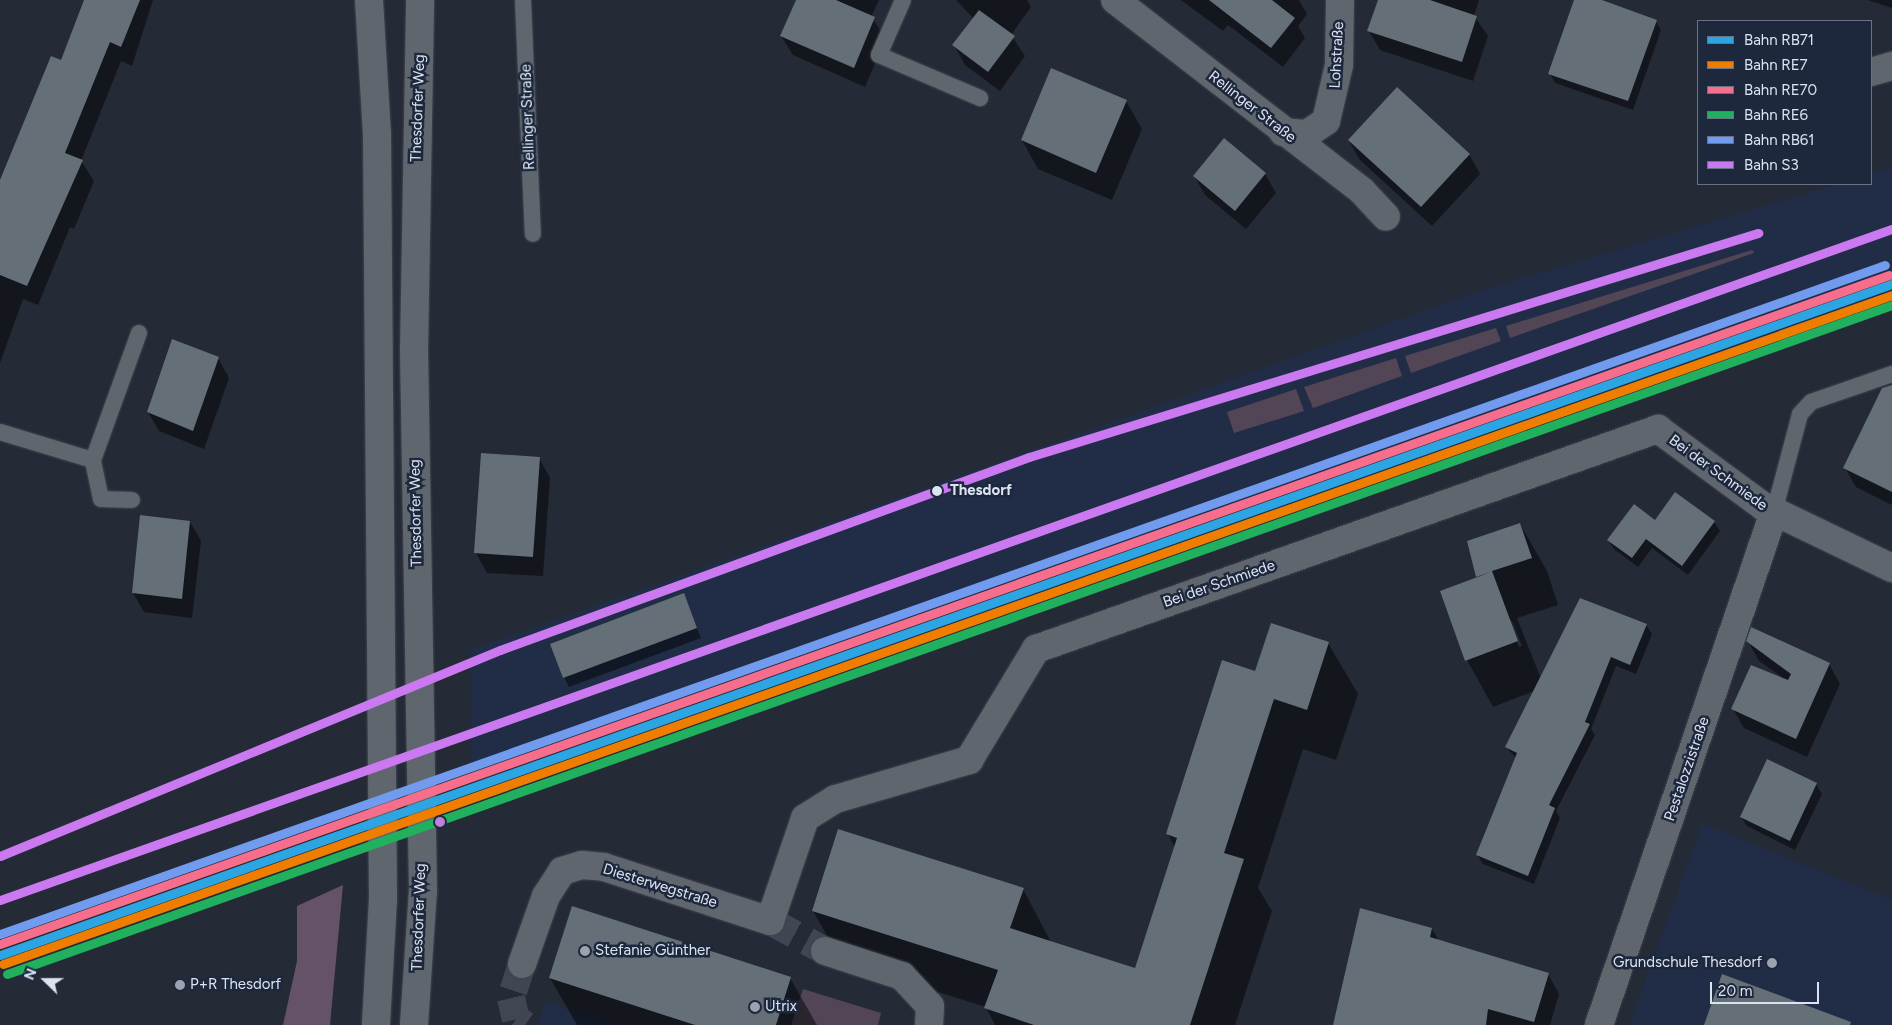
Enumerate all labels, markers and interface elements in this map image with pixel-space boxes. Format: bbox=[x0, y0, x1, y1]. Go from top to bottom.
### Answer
legend bbox=[1697, 20, 1872, 185]
street label: Lohstraße bbox=[1326, 21, 1348, 89]
text: Bahn RB71 bbox=[1744, 31, 1814, 49]
street label: Thesdorfer Weg bbox=[407, 54, 429, 162]
text: Bahn RE7 bbox=[1744, 56, 1808, 74]
street label: Rellinger Straße bbox=[517, 64, 539, 170]
street label: Rellinger Straße bbox=[1205, 67, 1299, 147]
text: Bahn RE70 bbox=[1744, 81, 1817, 99]
text: Bahn RE6 bbox=[1744, 106, 1808, 124]
text: Bahn RB61 bbox=[1744, 131, 1815, 149]
text: Bahn S3 bbox=[1744, 156, 1799, 174]
street label: Bei der Schmiede bbox=[1665, 431, 1771, 515]
street label: Thesdorfer Weg bbox=[406, 459, 426, 567]
marker: Thesdorf bbox=[928, 482, 946, 500]
place label: Thesdorf bbox=[950, 482, 1012, 500]
street label: Bei der Schmiede bbox=[1161, 556, 1277, 612]
street label: Pestalozzistraße bbox=[1661, 714, 1713, 824]
unlabelled marker bbox=[435, 817, 445, 827]
street label: Diesterwegstraße bbox=[601, 860, 719, 912]
street label: Thesdorfer Weg bbox=[408, 863, 430, 971]
place label: Stefanie Günther bbox=[595, 942, 710, 960]
marker: Stefanie Günther bbox=[579, 945, 591, 957]
place label: Grundschule Thesdorf bbox=[1613, 954, 1762, 972]
north arrow bbox=[20, 955, 70, 1005]
marker: Grundschule Thesdorf bbox=[1766, 957, 1778, 969]
text: N bbox=[21, 966, 41, 982]
scale bar bbox=[1712, 972, 1821, 1004]
place label: P+R Thesdorf bbox=[190, 976, 281, 994]
marker: P+R Thesdorf bbox=[174, 979, 186, 991]
text: 20 m bbox=[1718, 982, 1752, 1000]
place label: Utrix bbox=[765, 998, 797, 1016]
marker: Utrix bbox=[749, 1001, 761, 1013]

